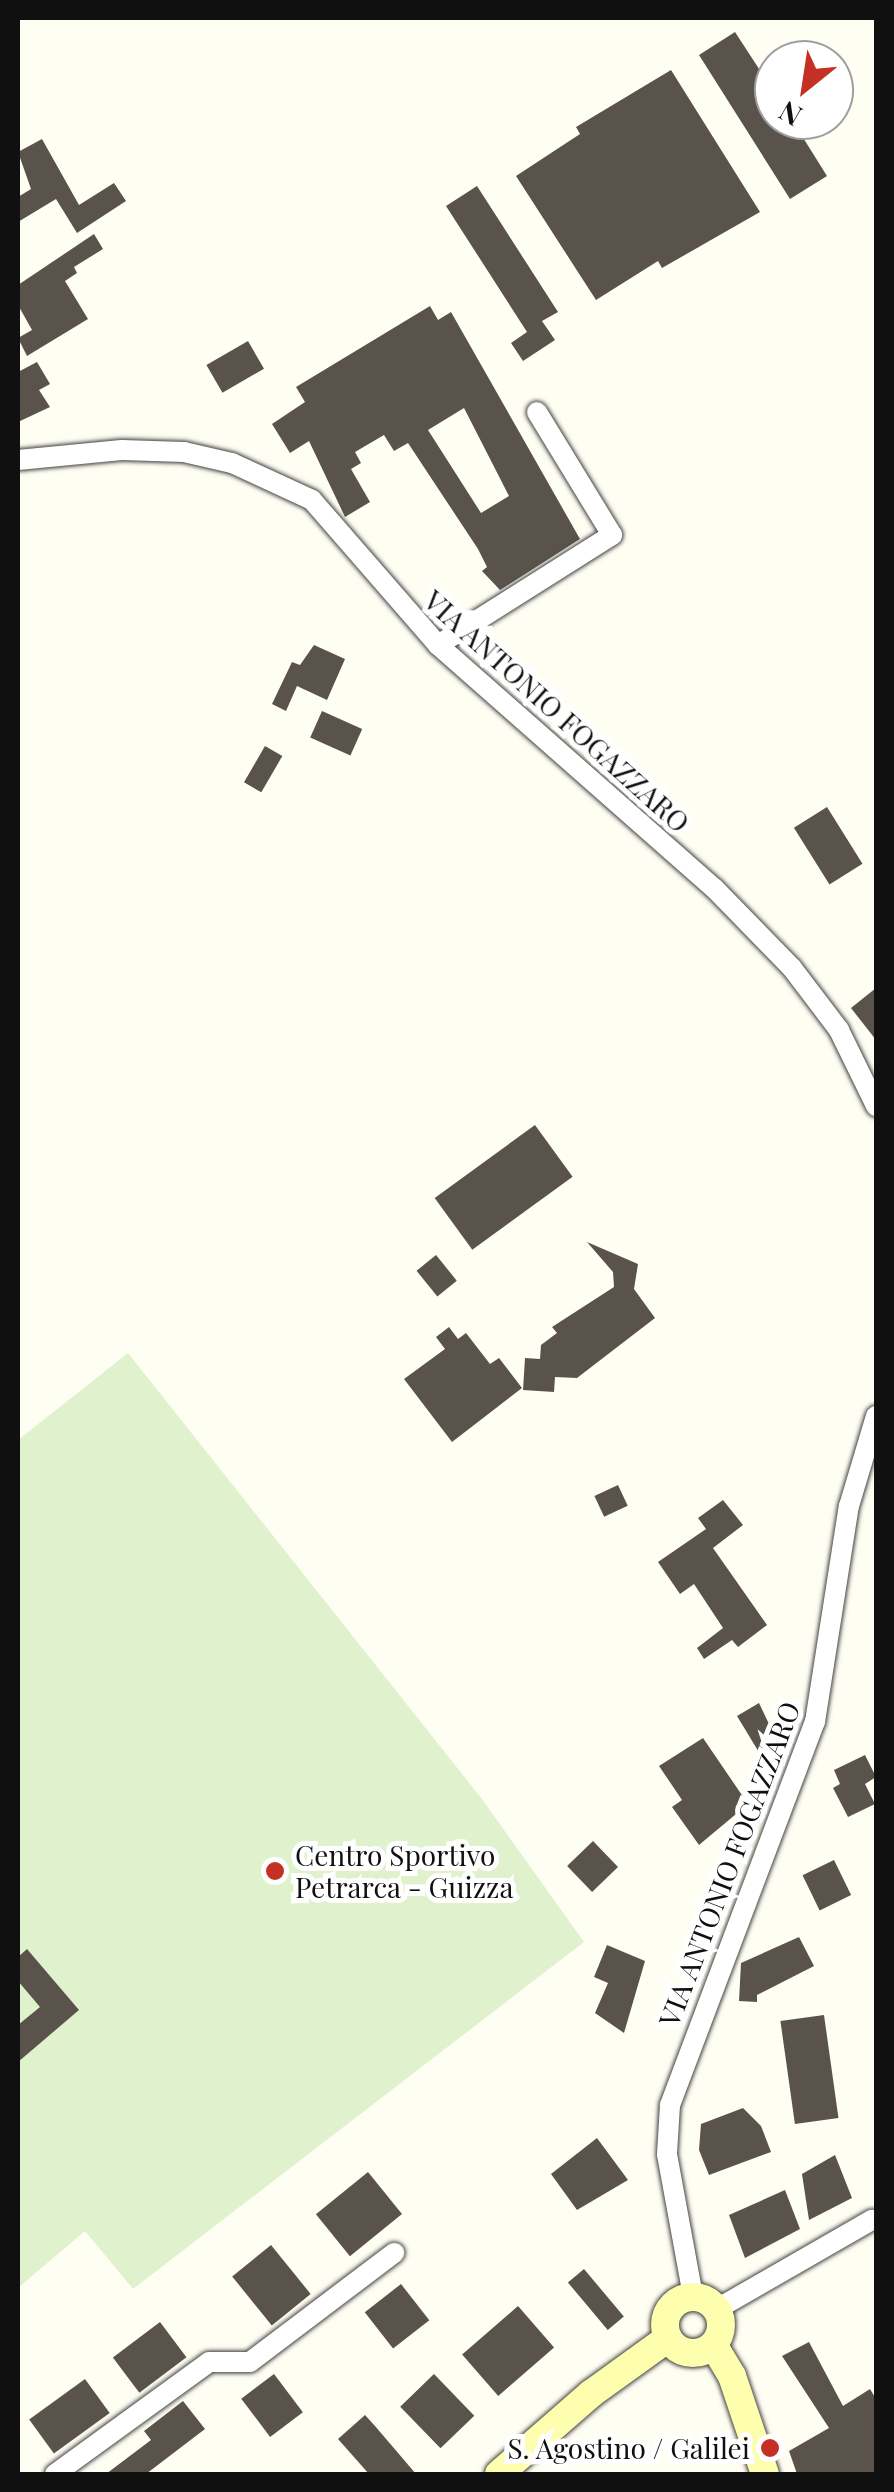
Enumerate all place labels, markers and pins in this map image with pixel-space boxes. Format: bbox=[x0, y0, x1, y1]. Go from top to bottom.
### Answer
place label: Centro Sportivo Petrarca - Guizza bbox=[295, 1838, 514, 1904]
marker: Centro Sportivo Petrarca - Guizza bbox=[264, 1860, 286, 1882]
place label: S. Agostino / Galilei bbox=[507, 2431, 750, 2465]
marker: S. Agostino / Galilei bbox=[759, 2437, 781, 2459]

